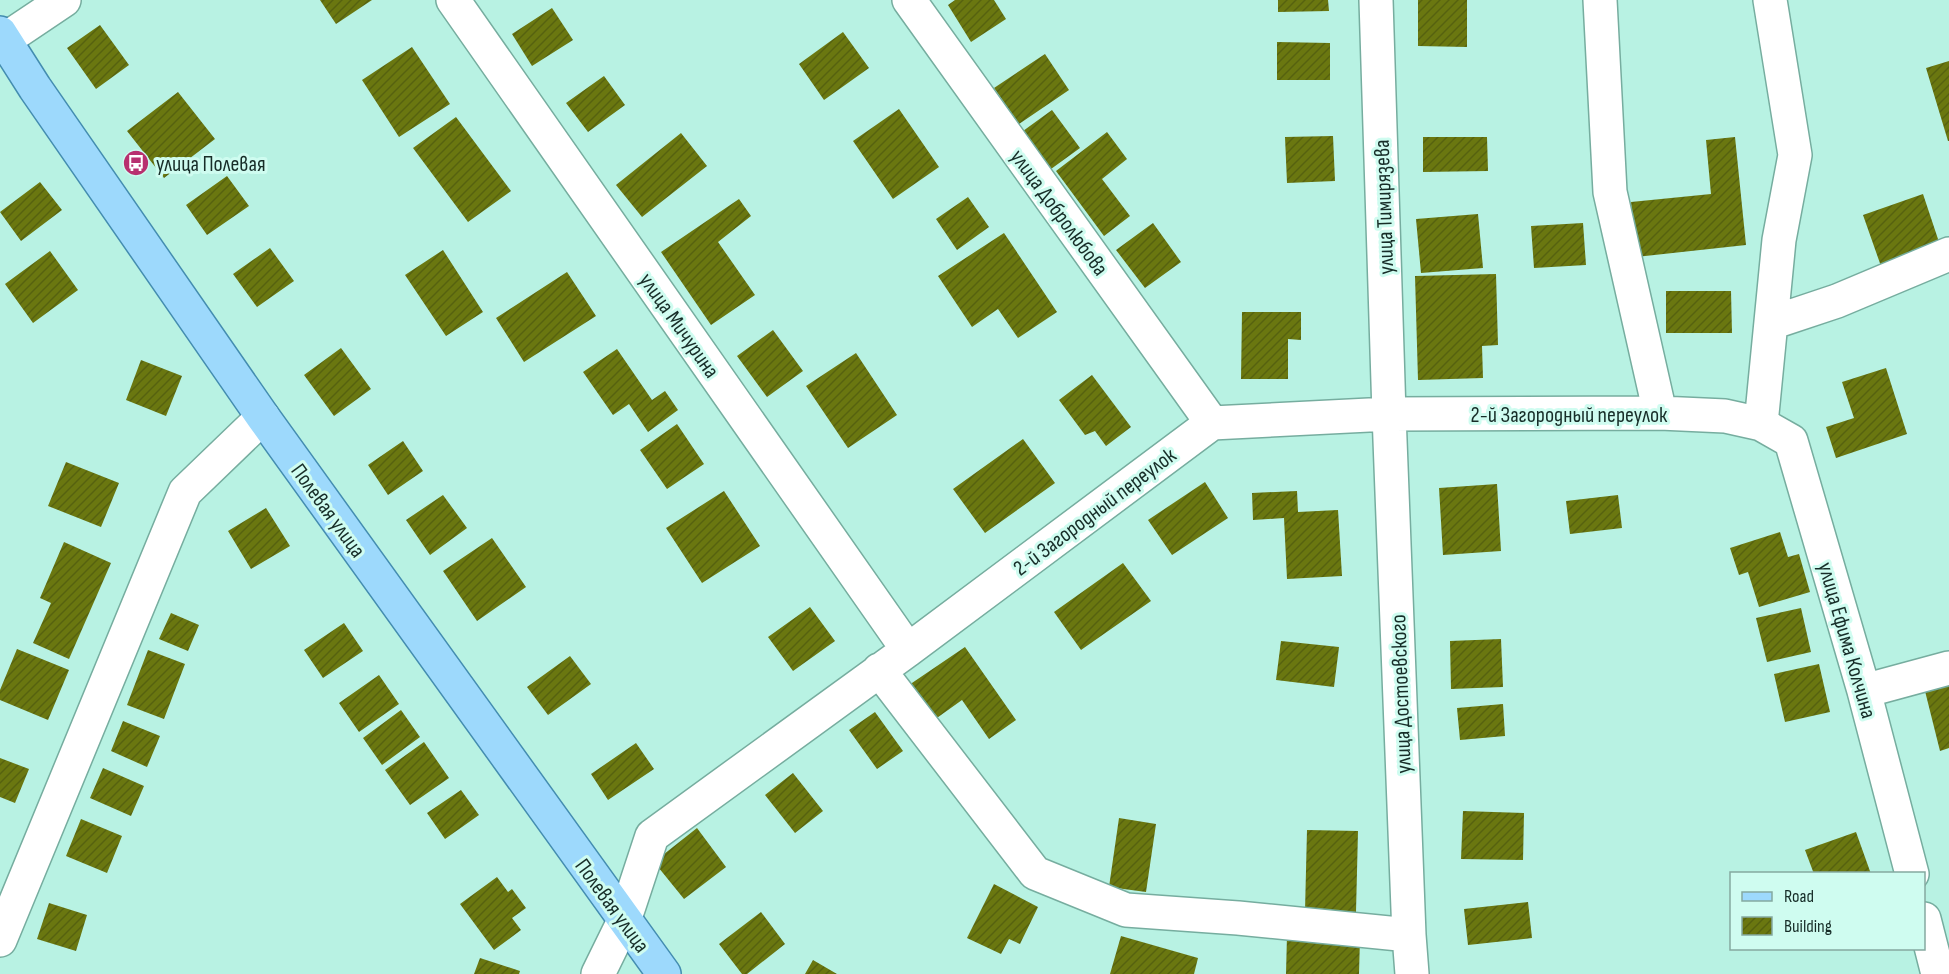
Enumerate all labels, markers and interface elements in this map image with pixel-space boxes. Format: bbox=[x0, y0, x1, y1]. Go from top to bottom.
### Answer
street label: улица Тимирязева bbox=[1369, 139, 1400, 275]
street label: улица Добролюбова bbox=[1004, 144, 1114, 281]
bus stop icon: улица Полевая bbox=[121, 148, 151, 178]
place label: улица Полевая bbox=[156, 151, 266, 178]
street label: улица Мичурина bbox=[633, 268, 725, 384]
street label: 2-й Загородный переулок bbox=[1471, 402, 1668, 429]
street label: 2-й Загородный переулок bbox=[1008, 442, 1182, 582]
street label: Полевая улица bbox=[285, 459, 371, 563]
street label: улица Ефима Колчина bbox=[1811, 559, 1882, 722]
street label: улица Достоевского bbox=[1385, 614, 1418, 774]
street label: Полевая улица bbox=[569, 854, 655, 958]
legend bbox=[1730, 872, 1925, 950]
text: Road bbox=[1784, 886, 1814, 907]
text: Building bbox=[1784, 916, 1832, 937]

